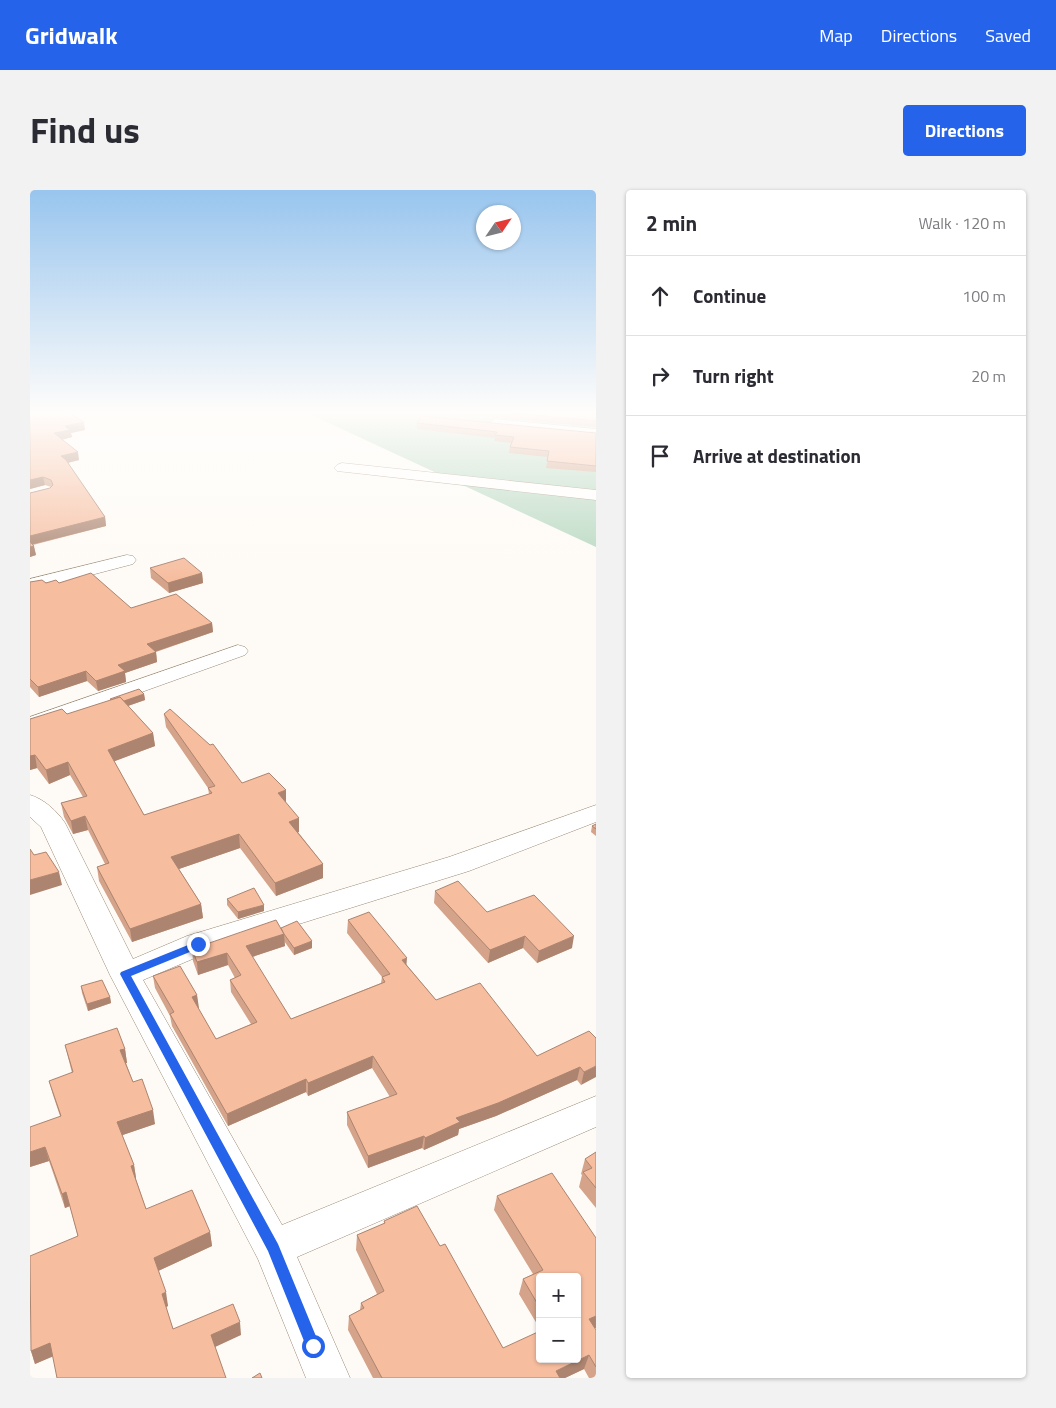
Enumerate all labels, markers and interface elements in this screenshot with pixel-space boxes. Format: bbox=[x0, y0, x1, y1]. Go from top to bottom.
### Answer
text: Gridwalk bbox=[25, 17, 118, 53]
text: Map bbox=[819, 22, 853, 49]
text: Directions bbox=[881, 22, 957, 49]
text: Saved bbox=[985, 22, 1031, 49]
text: Find us bbox=[30, 103, 140, 157]
button: Directions bbox=[903, 105, 1026, 156]
north arrow bbox=[476, 205, 521, 250]
text: 2 min bbox=[646, 207, 697, 239]
text: Walk · 120 m bbox=[918, 211, 1006, 235]
text: Continue bbox=[693, 281, 766, 310]
icon: ahead bbox=[646, 282, 674, 310]
text: 100 m bbox=[962, 284, 1006, 308]
text: Turn right bbox=[693, 361, 774, 390]
icon: right bbox=[646, 362, 674, 390]
text: 20 m bbox=[971, 364, 1006, 388]
text: Arrive at destination bbox=[693, 441, 861, 470]
icon: arrive bbox=[646, 442, 674, 470]
route end bbox=[187, 933, 210, 956]
map controls bbox=[536, 1273, 581, 1363]
button: + bbox=[536, 1273, 581, 1318]
button: − bbox=[536, 1318, 581, 1363]
route start bbox=[302, 1335, 325, 1358]

